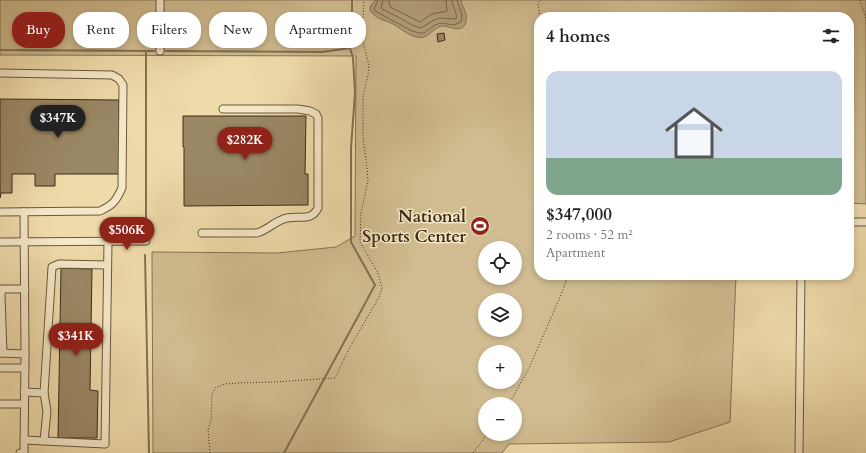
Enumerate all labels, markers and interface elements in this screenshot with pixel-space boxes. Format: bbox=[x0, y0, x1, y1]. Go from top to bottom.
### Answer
chip: Buy bbox=[12, 12, 65, 48]
chip: Rent bbox=[73, 12, 129, 48]
chip: Filters bbox=[137, 12, 201, 48]
chip: New bbox=[209, 12, 267, 48]
chip: Apartment bbox=[275, 12, 366, 48]
text: 4 homes bbox=[546, 25, 610, 48]
icon: filters bbox=[820, 25, 842, 47]
icon: home bbox=[658, 97, 730, 169]
pin: $347K bbox=[30, 105, 86, 139]
text: $347K bbox=[39, 109, 77, 127]
pin: $282K bbox=[217, 127, 273, 161]
text: $282K bbox=[226, 131, 264, 149]
text: $347,000 bbox=[546, 203, 612, 226]
place label: National Sports Center bbox=[362, 205, 466, 248]
sports icon: National Sports Center bbox=[469, 215, 491, 237]
pin: $506K bbox=[99, 217, 155, 251]
text: $506K bbox=[108, 221, 146, 239]
text: 2 rooms · 52 m² bbox=[546, 226, 633, 244]
map controls bbox=[478, 241, 522, 441]
button: locate bbox=[478, 241, 522, 285]
text: Apartment bbox=[546, 244, 605, 262]
button: layers bbox=[478, 293, 522, 337]
pin: $341K bbox=[48, 323, 104, 357]
text: $341K bbox=[57, 327, 95, 345]
button: + bbox=[478, 345, 522, 389]
button: − bbox=[478, 397, 522, 441]

